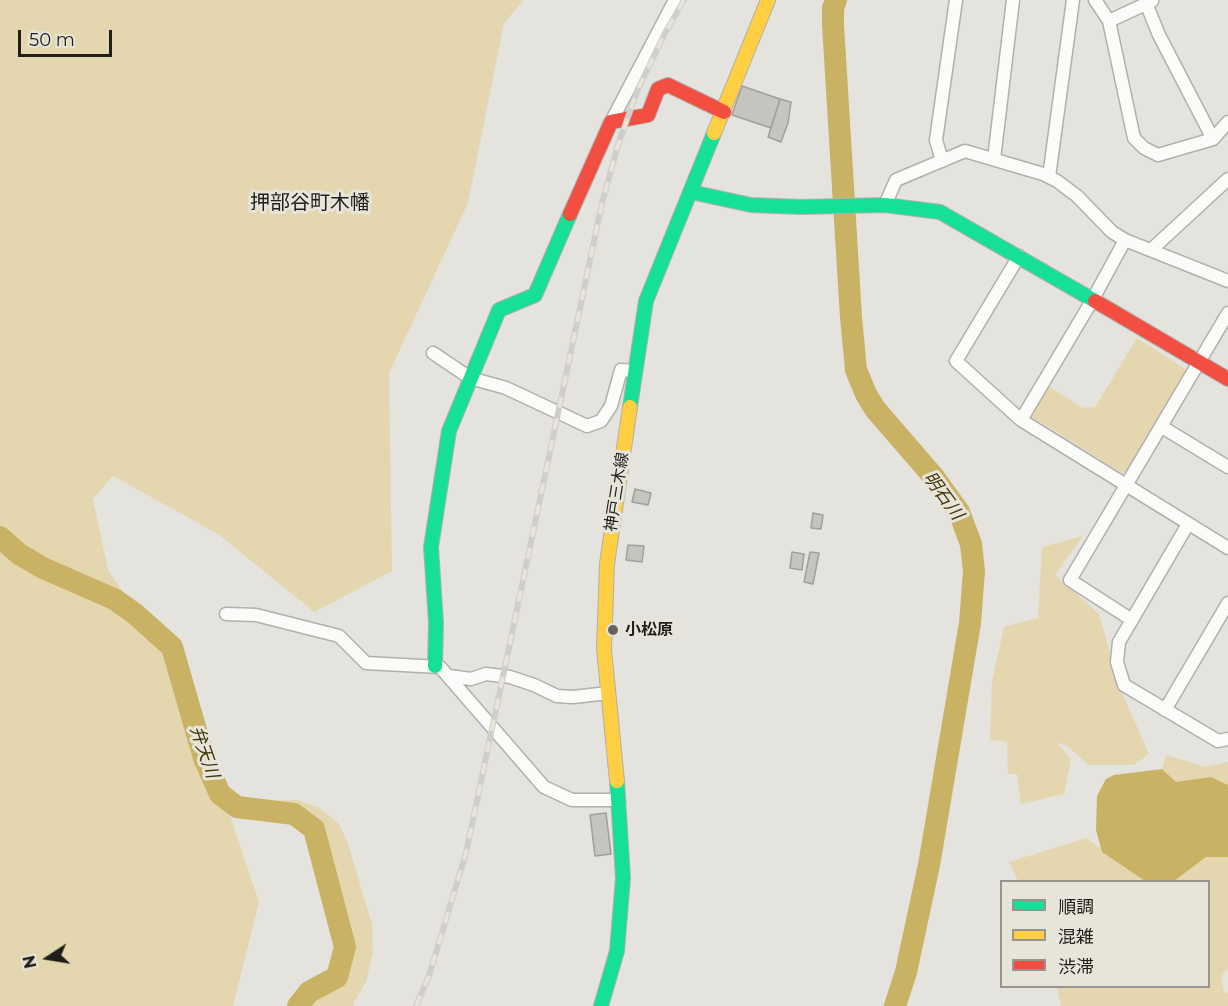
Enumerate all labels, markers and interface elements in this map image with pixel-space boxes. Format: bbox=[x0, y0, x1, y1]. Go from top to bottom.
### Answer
scale bar bbox=[21, 18, 116, 56]
text: 50 m bbox=[29, 29, 75, 51]
district label: 押部谷町木幡 bbox=[250, 191, 370, 215]
street label: 神戸三木線 bbox=[601, 451, 633, 533]
water label: 明石川 bbox=[918, 468, 968, 524]
place label: 小松原 bbox=[625, 620, 673, 640]
marker: 小松原 bbox=[606, 623, 620, 637]
water label: 弁天川 bbox=[185, 723, 223, 781]
legend bbox=[1000, 880, 1210, 988]
text: 順調 bbox=[1058, 896, 1094, 918]
text: 混雑 bbox=[1058, 926, 1094, 948]
north arrow bbox=[18, 928, 78, 988]
text: N bbox=[19, 954, 41, 970]
text: 渋滞 bbox=[1058, 956, 1094, 978]

